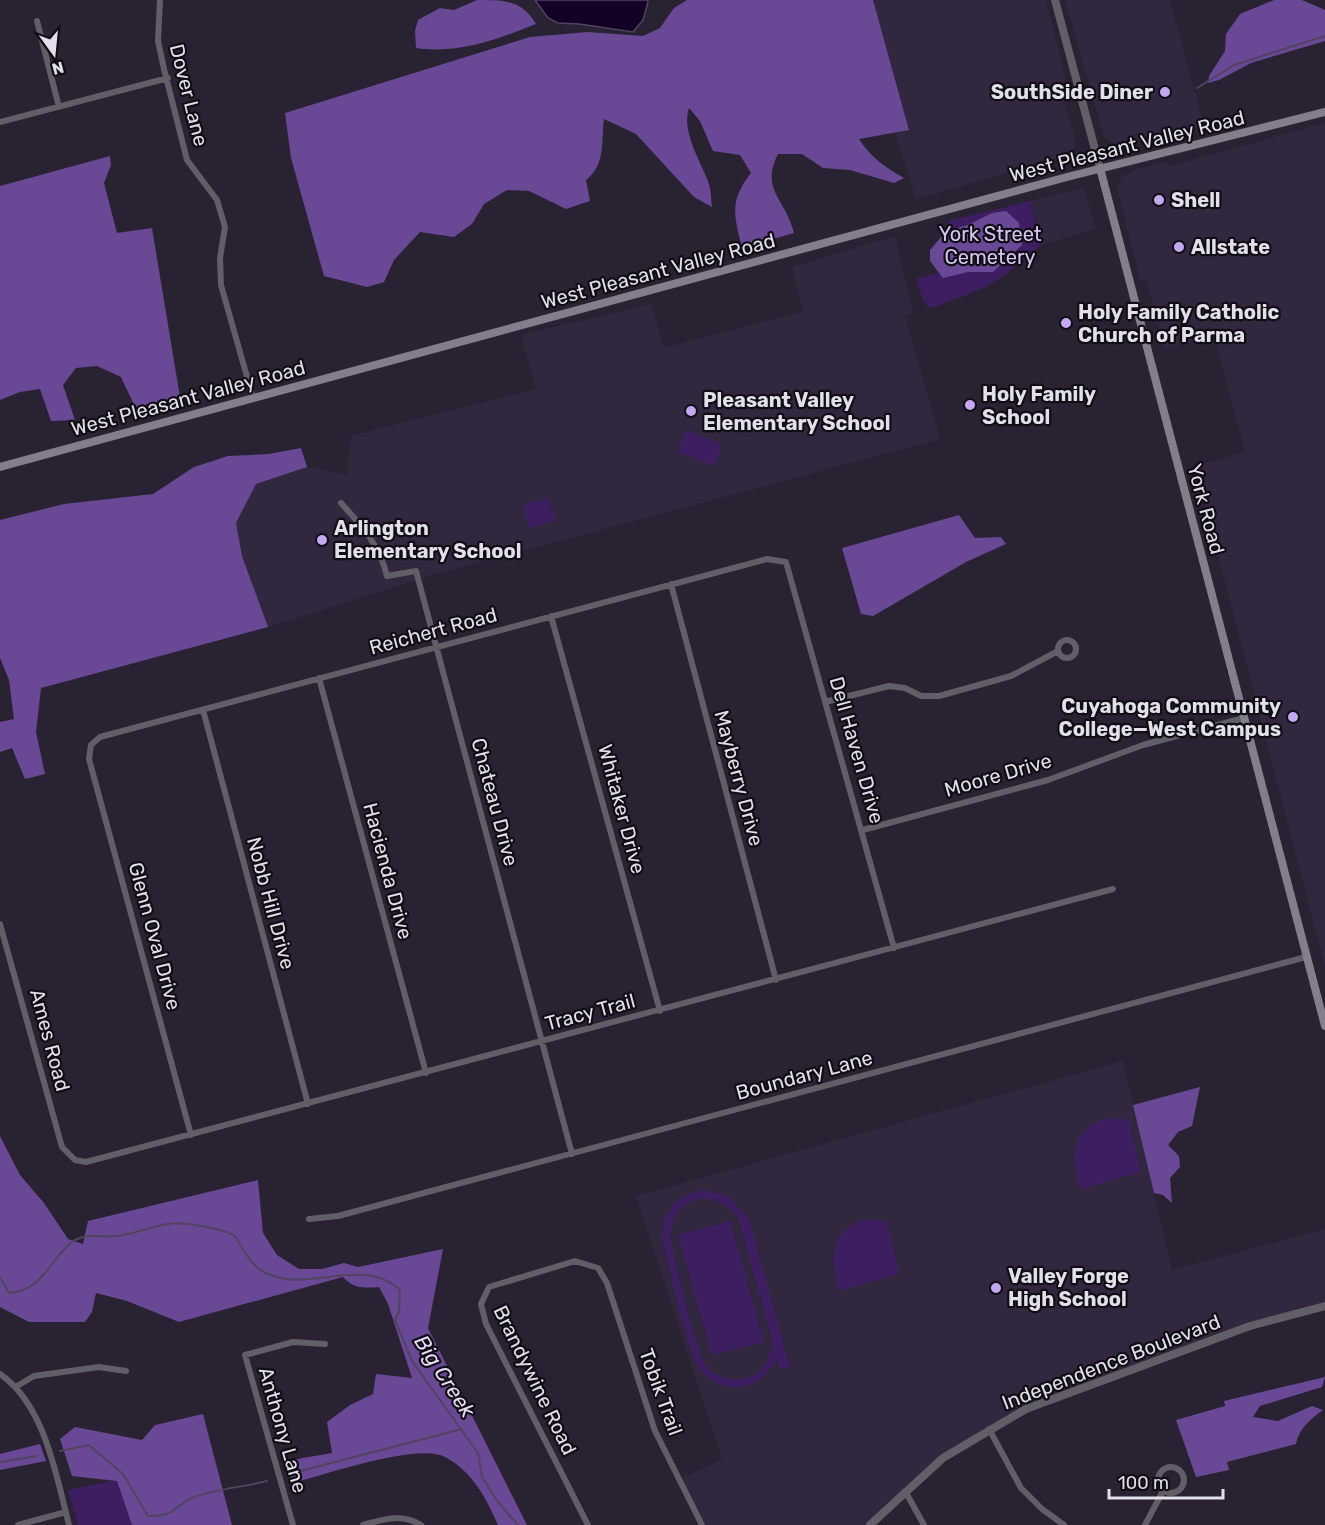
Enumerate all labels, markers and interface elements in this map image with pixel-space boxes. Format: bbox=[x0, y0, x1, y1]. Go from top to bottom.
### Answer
north arrow bbox=[24, 24, 84, 84]
street label: Dover Lane bbox=[165, 41, 213, 149]
text: N bbox=[50, 57, 66, 79]
place label: SouthSide Diner bbox=[991, 80, 1153, 104]
marker: SouthSide Diner bbox=[1158, 85, 1172, 99]
street label: West Pleasant Valley Road bbox=[1007, 105, 1247, 187]
place label: Shell bbox=[1171, 188, 1221, 212]
marker: Shell bbox=[1152, 193, 1166, 207]
park label: York Street Cemetery bbox=[938, 222, 1042, 269]
street label: West Pleasant Valley Road bbox=[538, 228, 778, 314]
place label: Allstate bbox=[1191, 235, 1270, 259]
marker: Allstate bbox=[1172, 240, 1186, 254]
place label: Holy Family Catholic Church of Parma bbox=[1078, 300, 1279, 347]
marker: Holy Family Catholic Church of Parma bbox=[1059, 316, 1073, 330]
street label: West Pleasant Valley Road bbox=[68, 355, 308, 441]
place label: Holy Family School bbox=[982, 382, 1096, 429]
place label: Pleasant Valley Elementary School bbox=[703, 388, 890, 435]
marker: Holy Family School bbox=[963, 398, 977, 412]
marker: Pleasant Valley Elementary School bbox=[684, 404, 698, 418]
street label: York Road bbox=[1182, 461, 1230, 557]
place label: Arlington Elementary School bbox=[334, 516, 521, 563]
marker: Arlington Elementary School bbox=[315, 533, 329, 547]
street label: Reichert Road bbox=[367, 602, 499, 660]
street label: Dell Haven Drive bbox=[825, 674, 889, 826]
place label: Cuyahoga Community College—West Campus bbox=[1059, 694, 1281, 741]
street label: Mayberry Drive bbox=[709, 707, 769, 849]
marker: Cuyahoga Community College—West Campus bbox=[1286, 710, 1300, 724]
street label: Chateau Drive bbox=[466, 735, 524, 869]
street label: Whitaker Drive bbox=[593, 742, 651, 876]
street label: Moore Drive bbox=[942, 748, 1054, 802]
street label: Hacienda Drive bbox=[358, 800, 418, 942]
street label: Nobb Hill Drive bbox=[242, 834, 300, 972]
street label: Glenn Oval Drive bbox=[124, 859, 186, 1013]
street label: Ames Road bbox=[25, 986, 75, 1094]
street label: Tracy Trail bbox=[542, 988, 638, 1036]
street label: Boundary Lane bbox=[733, 1045, 875, 1105]
place label: Valley Forge High School bbox=[1008, 1264, 1129, 1311]
marker: Valley Forge High School bbox=[989, 1281, 1003, 1295]
street label: Brandywine Road bbox=[488, 1301, 582, 1459]
street label: Independence Boulevard bbox=[998, 1309, 1224, 1415]
water label: Big Creek bbox=[409, 1330, 481, 1423]
street label: Tobik Trail bbox=[634, 1345, 688, 1439]
street label: Anthony Lane bbox=[254, 1364, 312, 1496]
scale bar bbox=[1109, 1462, 1223, 1500]
text: 100 m bbox=[1118, 1472, 1169, 1494]

